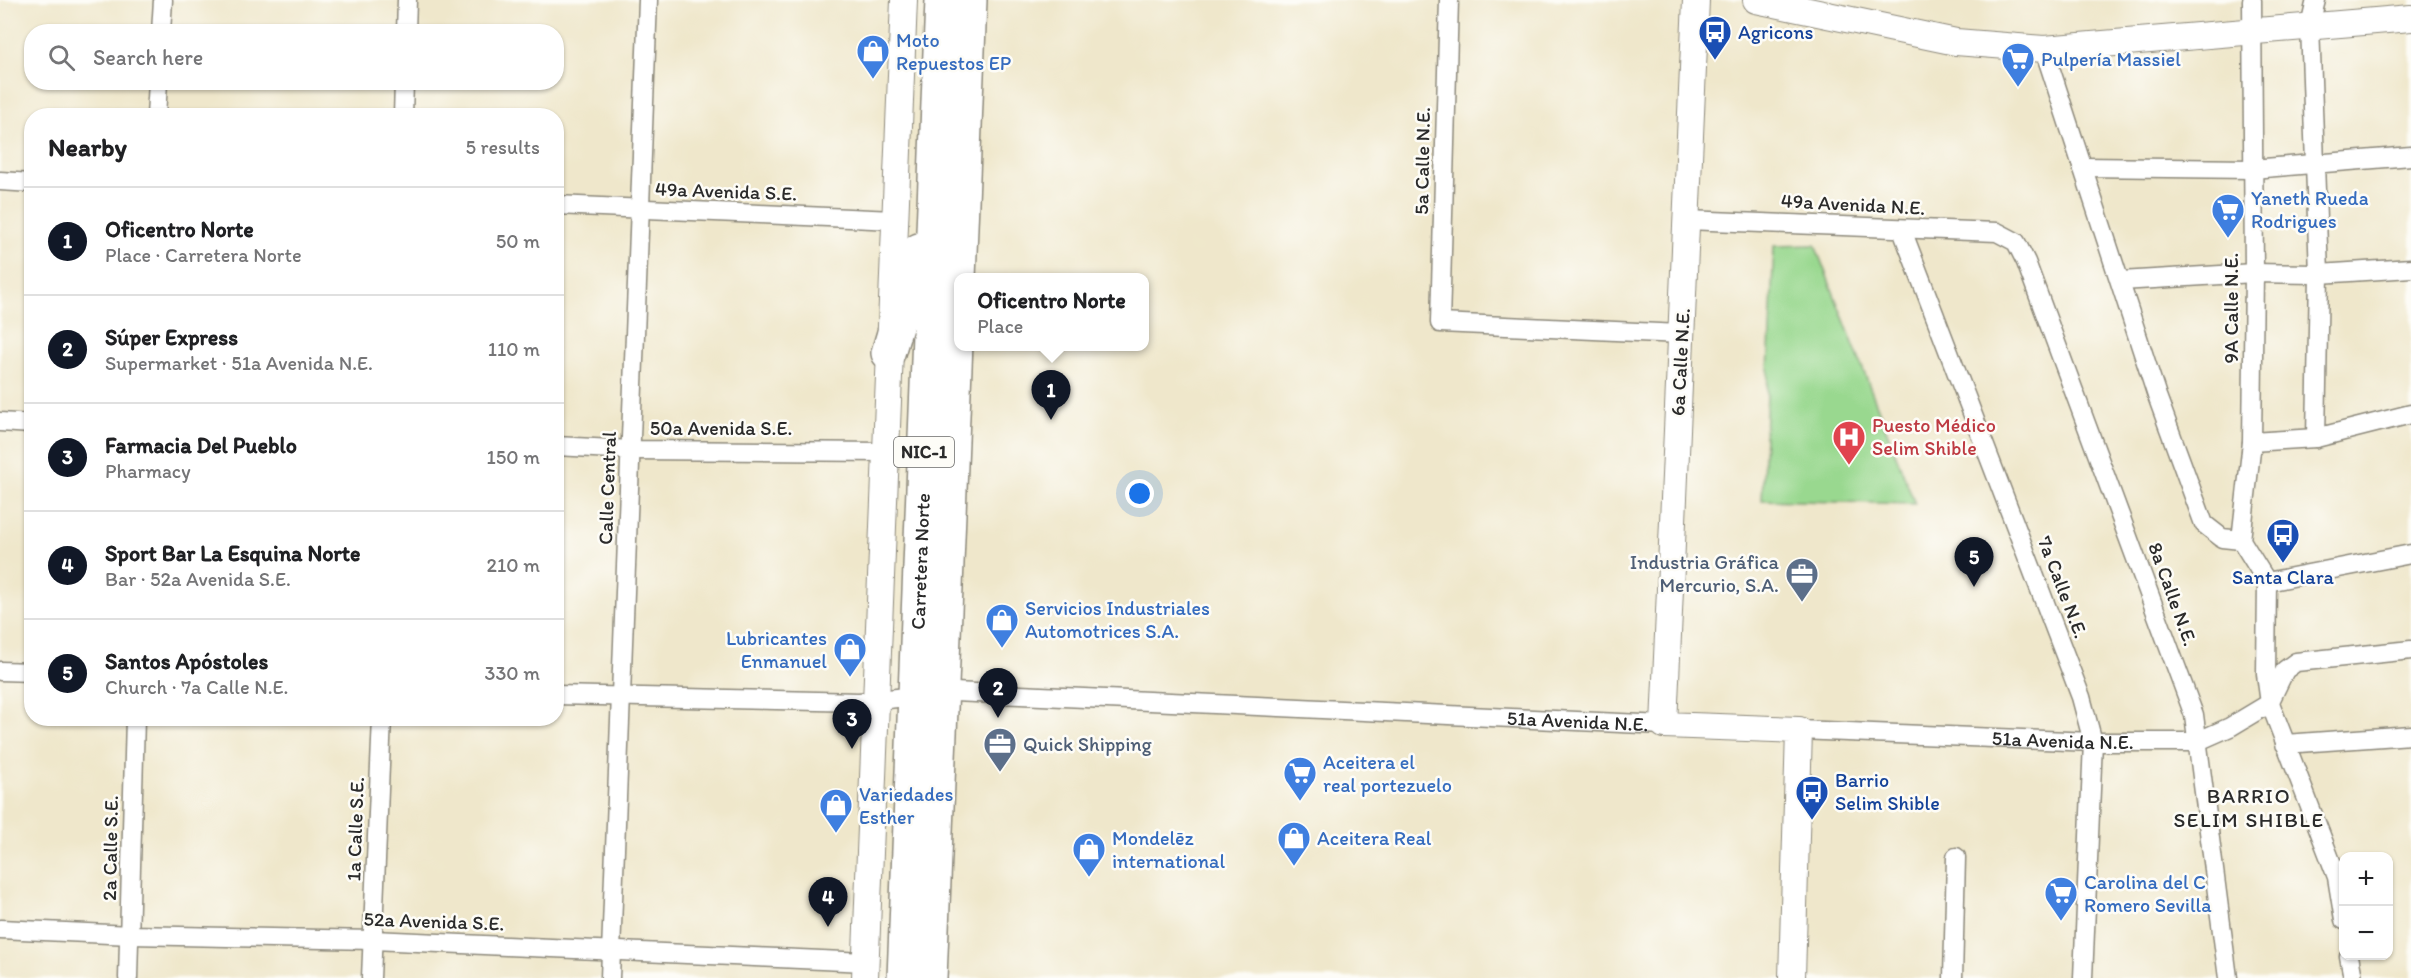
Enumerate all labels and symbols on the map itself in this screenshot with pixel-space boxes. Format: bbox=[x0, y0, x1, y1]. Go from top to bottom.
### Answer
bus stop icon: Agricons bbox=[1697, 14, 1733, 61]
place label: Agricons bbox=[1738, 20, 1814, 44]
place label: Moto Repuestos EP bbox=[896, 28, 1011, 75]
shop icon: Moto Repuestos EP bbox=[855, 33, 891, 80]
supermarket icon: Pulpería Massiel bbox=[2000, 41, 2036, 88]
place label: Pulpería Massiel bbox=[2041, 47, 2181, 71]
street label: 5a Calle N.E. bbox=[1409, 107, 1435, 215]
street label: 49a Avenida S.E. bbox=[654, 177, 798, 205]
place label: Yaneth Rueda Rodrigues bbox=[2251, 186, 2369, 233]
street label: 49a Avenida N.E. bbox=[1780, 188, 1926, 220]
supermarket icon: Yaneth Rueda Rodrigues bbox=[2210, 192, 2246, 239]
street label: 9A Calle N.E. bbox=[2219, 253, 2243, 363]
street label: 6a Calle N.E. bbox=[1665, 307, 1695, 417]
pin: 1 bbox=[1032, 370, 1070, 420]
place label: Puesto Médico Selim Shible bbox=[1872, 413, 1996, 460]
street label: 50a Avenida S.E. bbox=[650, 416, 792, 440]
hospital icon: Puesto Médico Selim Shible bbox=[1831, 419, 1867, 466]
street label: Calle Central bbox=[593, 430, 621, 545]
road number: NIC-1 bbox=[894, 437, 954, 467]
your location bbox=[1125, 479, 1154, 508]
street label: Carretera Norte bbox=[906, 493, 935, 630]
bus stop icon: Santa Clara bbox=[2265, 517, 2301, 564]
street label: 7a Calle N.E. bbox=[2033, 533, 2093, 641]
pin: 5 bbox=[1954, 538, 1994, 587]
street label: 8a Calle N.E. bbox=[2143, 539, 2203, 649]
place label: Industria Gráfica Mercurio, S.A. bbox=[1630, 550, 1780, 597]
office icon: Industria Gráfica Mercurio, S.A. bbox=[1784, 556, 1820, 603]
place label: Santa Clara bbox=[2232, 565, 2335, 589]
place label: Servicios Industriales Automotrices S.A. bbox=[1025, 596, 1210, 643]
shop icon: Servicios Industriales Automotrices S.A. bbox=[984, 602, 1020, 649]
place label: Lubricantes Enmanuel bbox=[726, 626, 827, 673]
shop icon: Lubricantes Enmanuel bbox=[832, 631, 868, 678]
pin: 2 bbox=[978, 668, 1018, 718]
pin: 3 bbox=[832, 700, 872, 749]
street label: 51a Avenida N.E. bbox=[1506, 706, 1649, 736]
office icon: Quick Shipping bbox=[982, 726, 1018, 773]
street label: 51a Avenida N.E. bbox=[1991, 726, 2134, 754]
place label: Quick Shipping bbox=[1023, 732, 1153, 756]
place label: Aceitera el real portezuelo bbox=[1323, 750, 1452, 797]
supermarket icon: Aceitera el real portezuelo bbox=[1282, 755, 1318, 802]
place label: Barrio Selim Shible bbox=[1835, 768, 1940, 815]
bus stop icon: Barrio Selim Shible bbox=[1794, 774, 1830, 821]
street label: 1a Calle S.E. bbox=[341, 776, 369, 882]
place label: Variedades Esther bbox=[859, 782, 954, 829]
district label: BARRIO SELIM SHIBLE bbox=[2174, 783, 2325, 832]
shop icon: Variedades Esther bbox=[818, 787, 854, 834]
street label: 2a Calle S.E. bbox=[97, 795, 123, 901]
shop icon: Aceitera Real bbox=[1276, 820, 1312, 867]
place label: Mondelēz international bbox=[1112, 826, 1225, 873]
place label: Aceitera Real bbox=[1317, 826, 1432, 850]
shop icon: Mondelēz international bbox=[1071, 831, 1107, 878]
place label: Carolina del C Romero Sevilla bbox=[2084, 870, 2212, 917]
supermarket icon: Carolina del C Romero Sevilla bbox=[2043, 875, 2079, 922]
pin: 4 bbox=[808, 878, 848, 927]
street label: 52a Avenida S.E. bbox=[363, 907, 505, 935]

